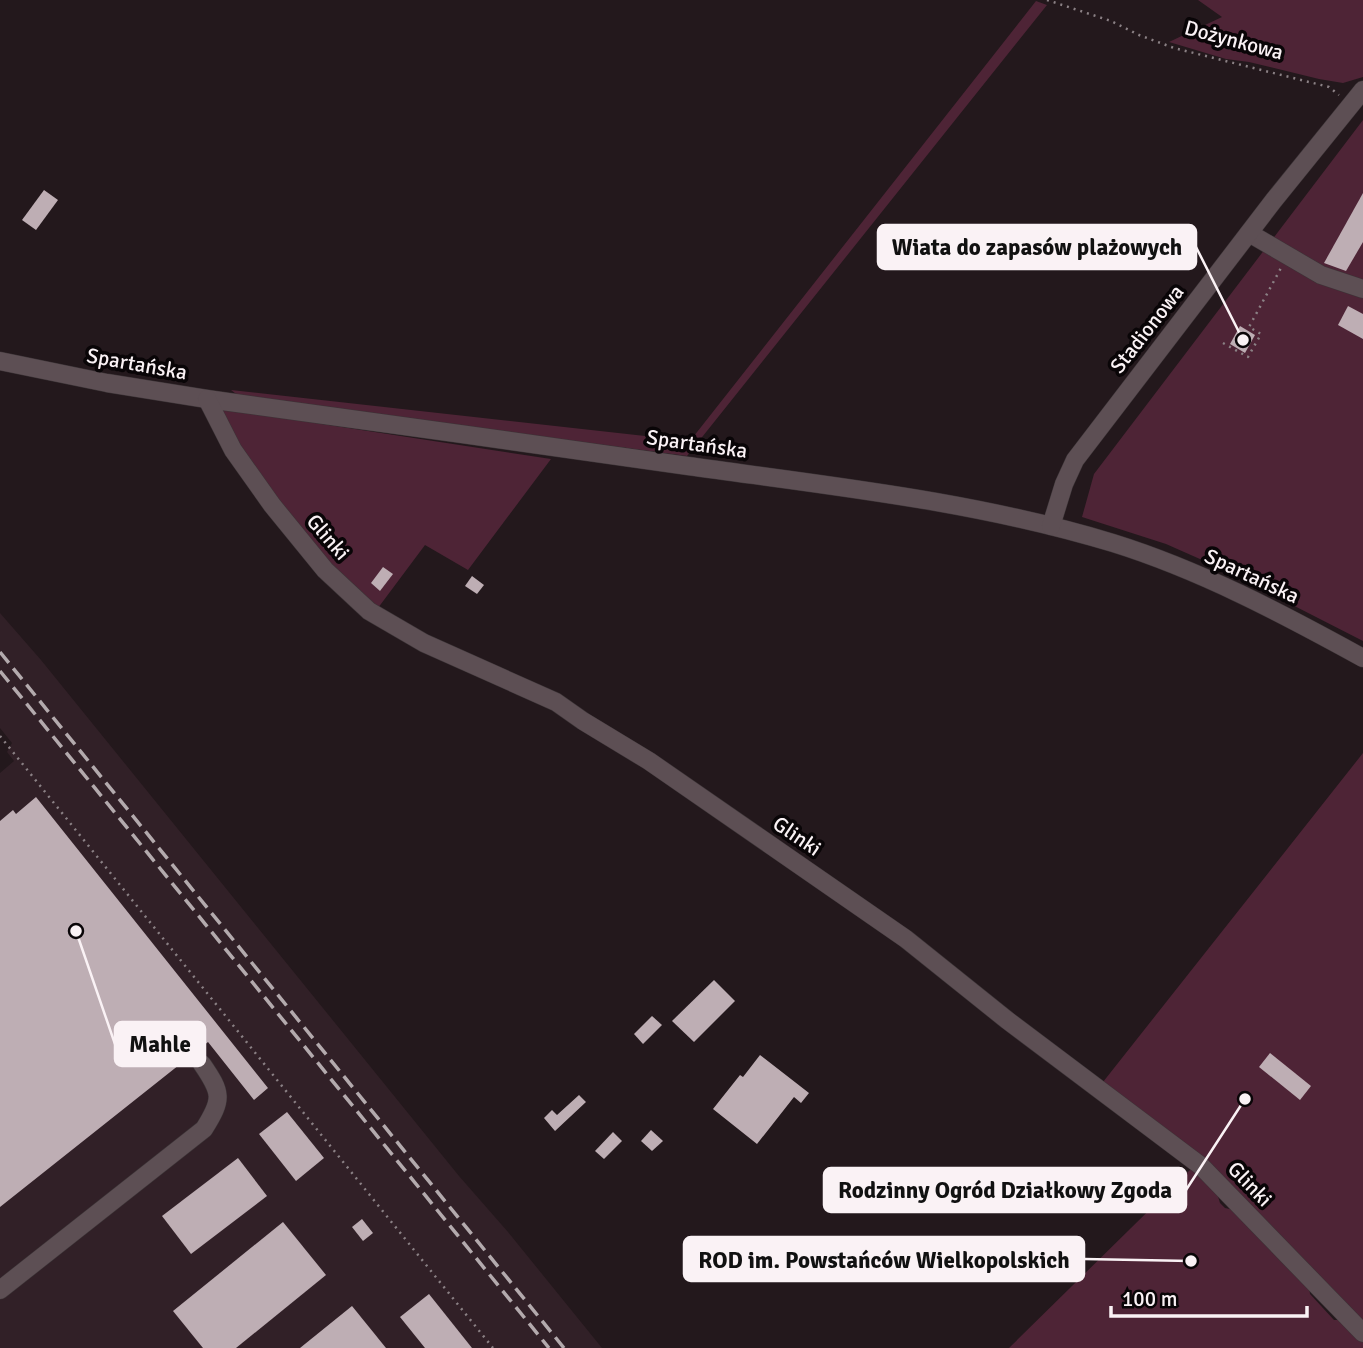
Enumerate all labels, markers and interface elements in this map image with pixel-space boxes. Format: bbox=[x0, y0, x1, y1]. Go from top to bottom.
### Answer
street label: Dożynkowa bbox=[1182, 14, 1286, 66]
callout: Wiata do zapasów plażowych bbox=[878, 225, 1196, 269]
text: Wiata do zapasów plażowych bbox=[892, 233, 1182, 262]
street label: Stadionowa bbox=[1104, 280, 1190, 378]
street label: Spartańska bbox=[85, 342, 189, 386]
street label: Spartańska bbox=[645, 424, 749, 464]
street label: Glinki bbox=[301, 509, 355, 565]
street label: Spartańska bbox=[1201, 543, 1303, 609]
street label: Glinki bbox=[768, 810, 826, 862]
callout: Mahle bbox=[115, 1022, 205, 1066]
text: Mahle bbox=[129, 1030, 191, 1059]
street label: Glinki bbox=[1222, 1156, 1278, 1212]
callout: Rodzinny Ogród Działkowy Zgoda bbox=[824, 1168, 1186, 1212]
text: Rodzinny Ogród Działkowy Zgoda bbox=[838, 1176, 1172, 1205]
callout: ROD im. Powstańców Wielkopolskich bbox=[684, 1237, 1084, 1281]
text: ROD im. Powstańców Wielkopolskich bbox=[698, 1246, 1070, 1275]
scale bar bbox=[1111, 1274, 1307, 1318]
text: 100 m bbox=[1122, 1286, 1177, 1312]

